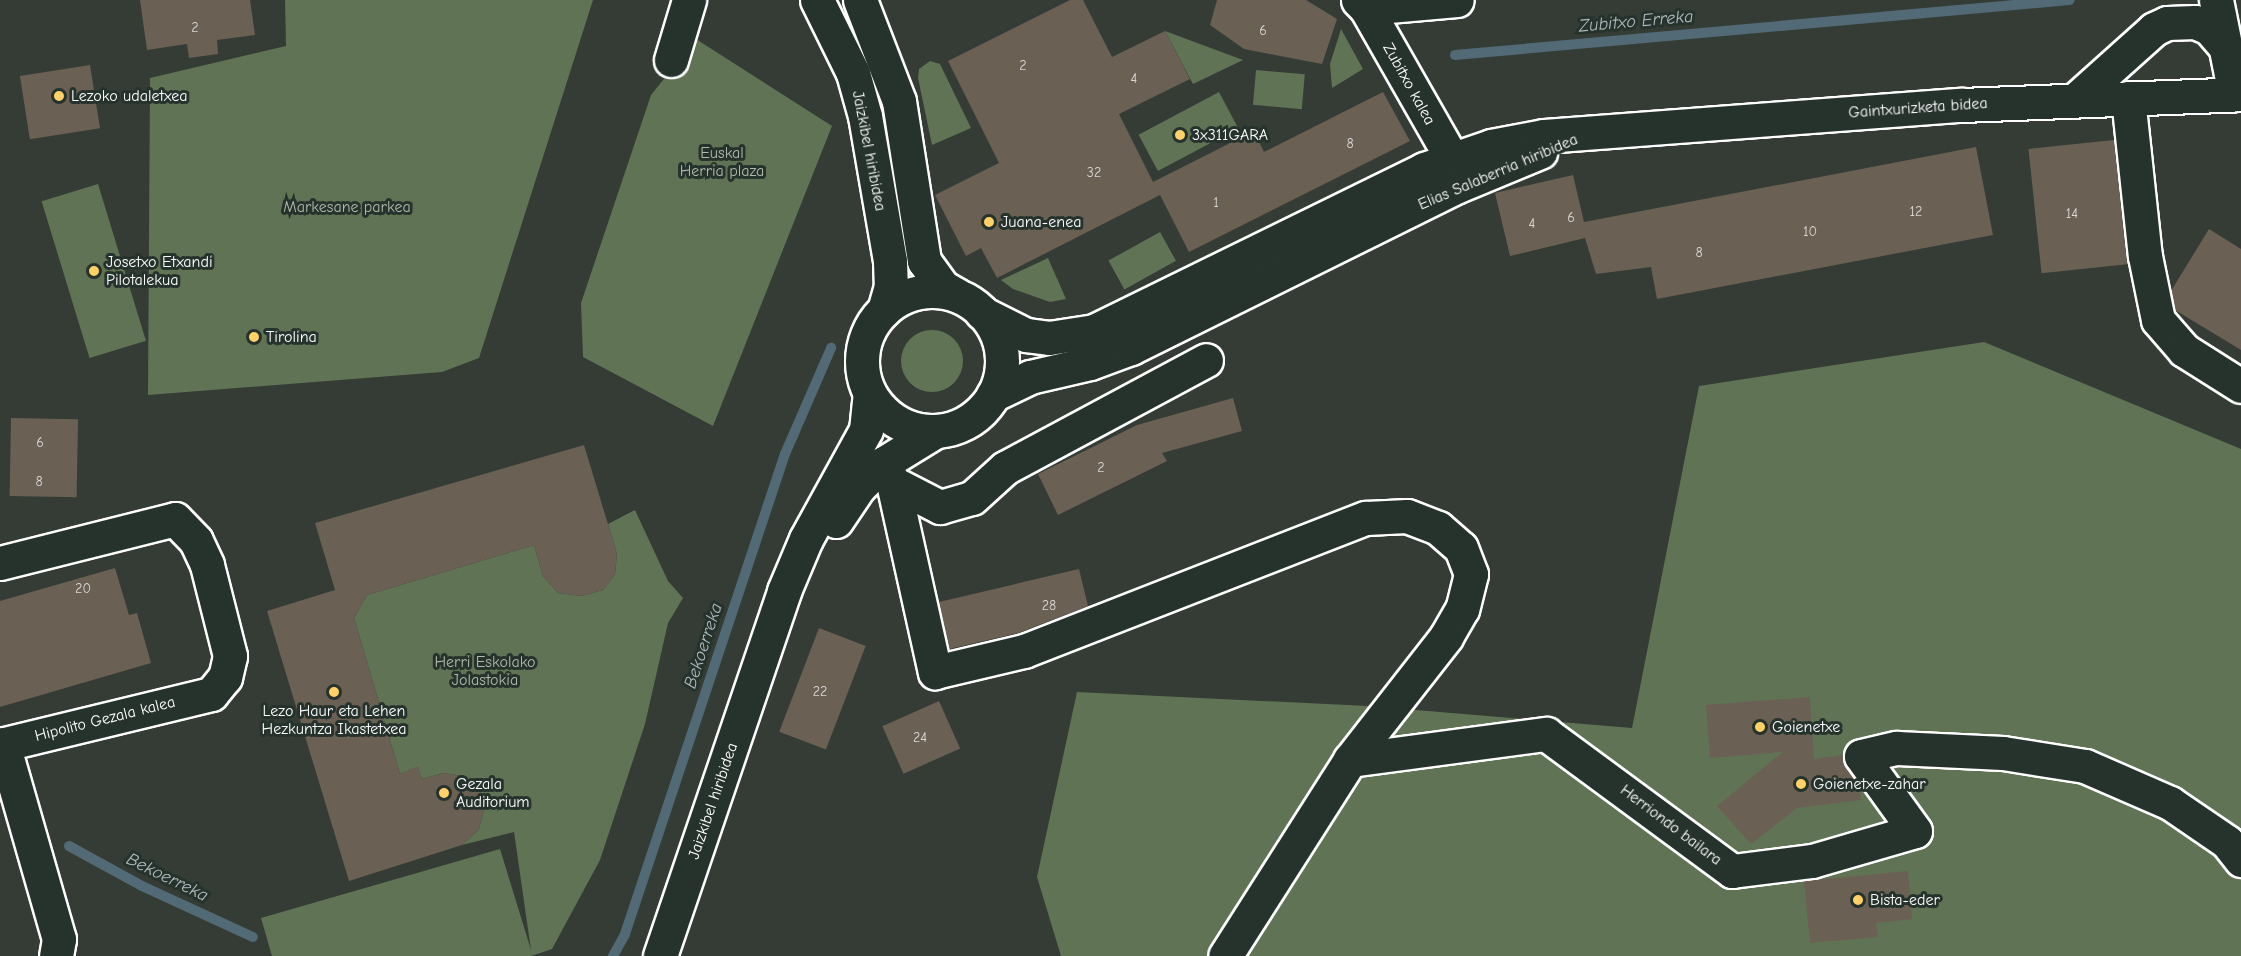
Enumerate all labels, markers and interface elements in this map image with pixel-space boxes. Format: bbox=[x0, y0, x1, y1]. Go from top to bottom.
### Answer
water label: Zubitxo Erreka bbox=[1578, 6, 1694, 38]
house number: 2 bbox=[191, 20, 199, 36]
house number: 6 bbox=[1259, 23, 1267, 39]
street label: Zubitxo kalea bbox=[1379, 40, 1439, 128]
house number: 2 bbox=[1019, 58, 1027, 74]
house number: 4 bbox=[1131, 71, 1137, 87]
place label: Lezoko udaletxea bbox=[71, 86, 188, 106]
marker: Lezoko udaletxea bbox=[52, 89, 66, 103]
street label: Jaizkibel hiribidea bbox=[848, 89, 890, 213]
street label: Gaintxurizketa bidea bbox=[1848, 94, 1988, 122]
place label: 3x311GARA bbox=[1192, 125, 1268, 145]
marker: 3x311GARA bbox=[1173, 128, 1187, 142]
street label: Elias Salaberria hiribidea bbox=[1415, 130, 1581, 214]
house number: 8 bbox=[1346, 136, 1354, 152]
park label: Euskal Herria plaza bbox=[680, 143, 764, 181]
house number: 32 bbox=[1087, 165, 1101, 181]
house number: 1 bbox=[1213, 195, 1219, 211]
park label: Markesane parkea bbox=[283, 197, 411, 217]
house number: 12 bbox=[1910, 204, 1922, 220]
house number: 14 bbox=[2066, 206, 2078, 222]
house number: 6 bbox=[1567, 210, 1575, 226]
place label: Juana-enea bbox=[1001, 212, 1081, 232]
marker: Juana-enea bbox=[982, 215, 996, 229]
house number: 4 bbox=[1529, 216, 1535, 232]
house number: 10 bbox=[1803, 224, 1817, 240]
house number: 8 bbox=[1695, 245, 1703, 261]
place label: Josetxo Etxandi Pilotalekua bbox=[106, 252, 213, 290]
marker: Josetxo Etxandi Pilotalekua bbox=[87, 264, 101, 278]
place label: Tirolina bbox=[266, 327, 317, 347]
marker: Tirolina bbox=[247, 330, 261, 344]
house number: 6 bbox=[36, 435, 44, 451]
house number: 2 bbox=[1097, 460, 1105, 476]
house number: 8 bbox=[35, 474, 43, 490]
house number: 20 bbox=[75, 581, 91, 597]
house number: 28 bbox=[1042, 598, 1056, 614]
water label: Bekoerreka bbox=[680, 601, 728, 691]
park label: Herri Eskolako Jolastokia bbox=[434, 652, 536, 690]
house number: 22 bbox=[813, 684, 827, 700]
marker: Lezo Haur eta Lehen Hezkuntza Ikastetxea bbox=[327, 685, 341, 699]
street label: Hipolito Gezala kalea bbox=[33, 692, 177, 746]
place label: Lezo Haur eta Lehen Hezkuntza Ikastetxea bbox=[262, 701, 406, 739]
place label: Goienetxe bbox=[1772, 717, 1840, 737]
marker: Goienetxe bbox=[1753, 720, 1767, 734]
house number: 24 bbox=[913, 730, 927, 746]
street label: Jaizkibel hiribidea bbox=[684, 740, 742, 862]
place label: Gezala Auditorium bbox=[456, 774, 530, 812]
place label: Goienetxe-zahar bbox=[1813, 774, 1926, 794]
marker: Goienetxe-zahar bbox=[1794, 777, 1808, 791]
street label: Herriondo bailara bbox=[1616, 781, 1726, 869]
marker: Gezala Auditorium bbox=[437, 786, 451, 800]
water label: Bekoerreka bbox=[123, 849, 211, 907]
place label: Bista-eder bbox=[1870, 890, 1940, 910]
marker: Bista-eder bbox=[1851, 893, 1865, 907]

